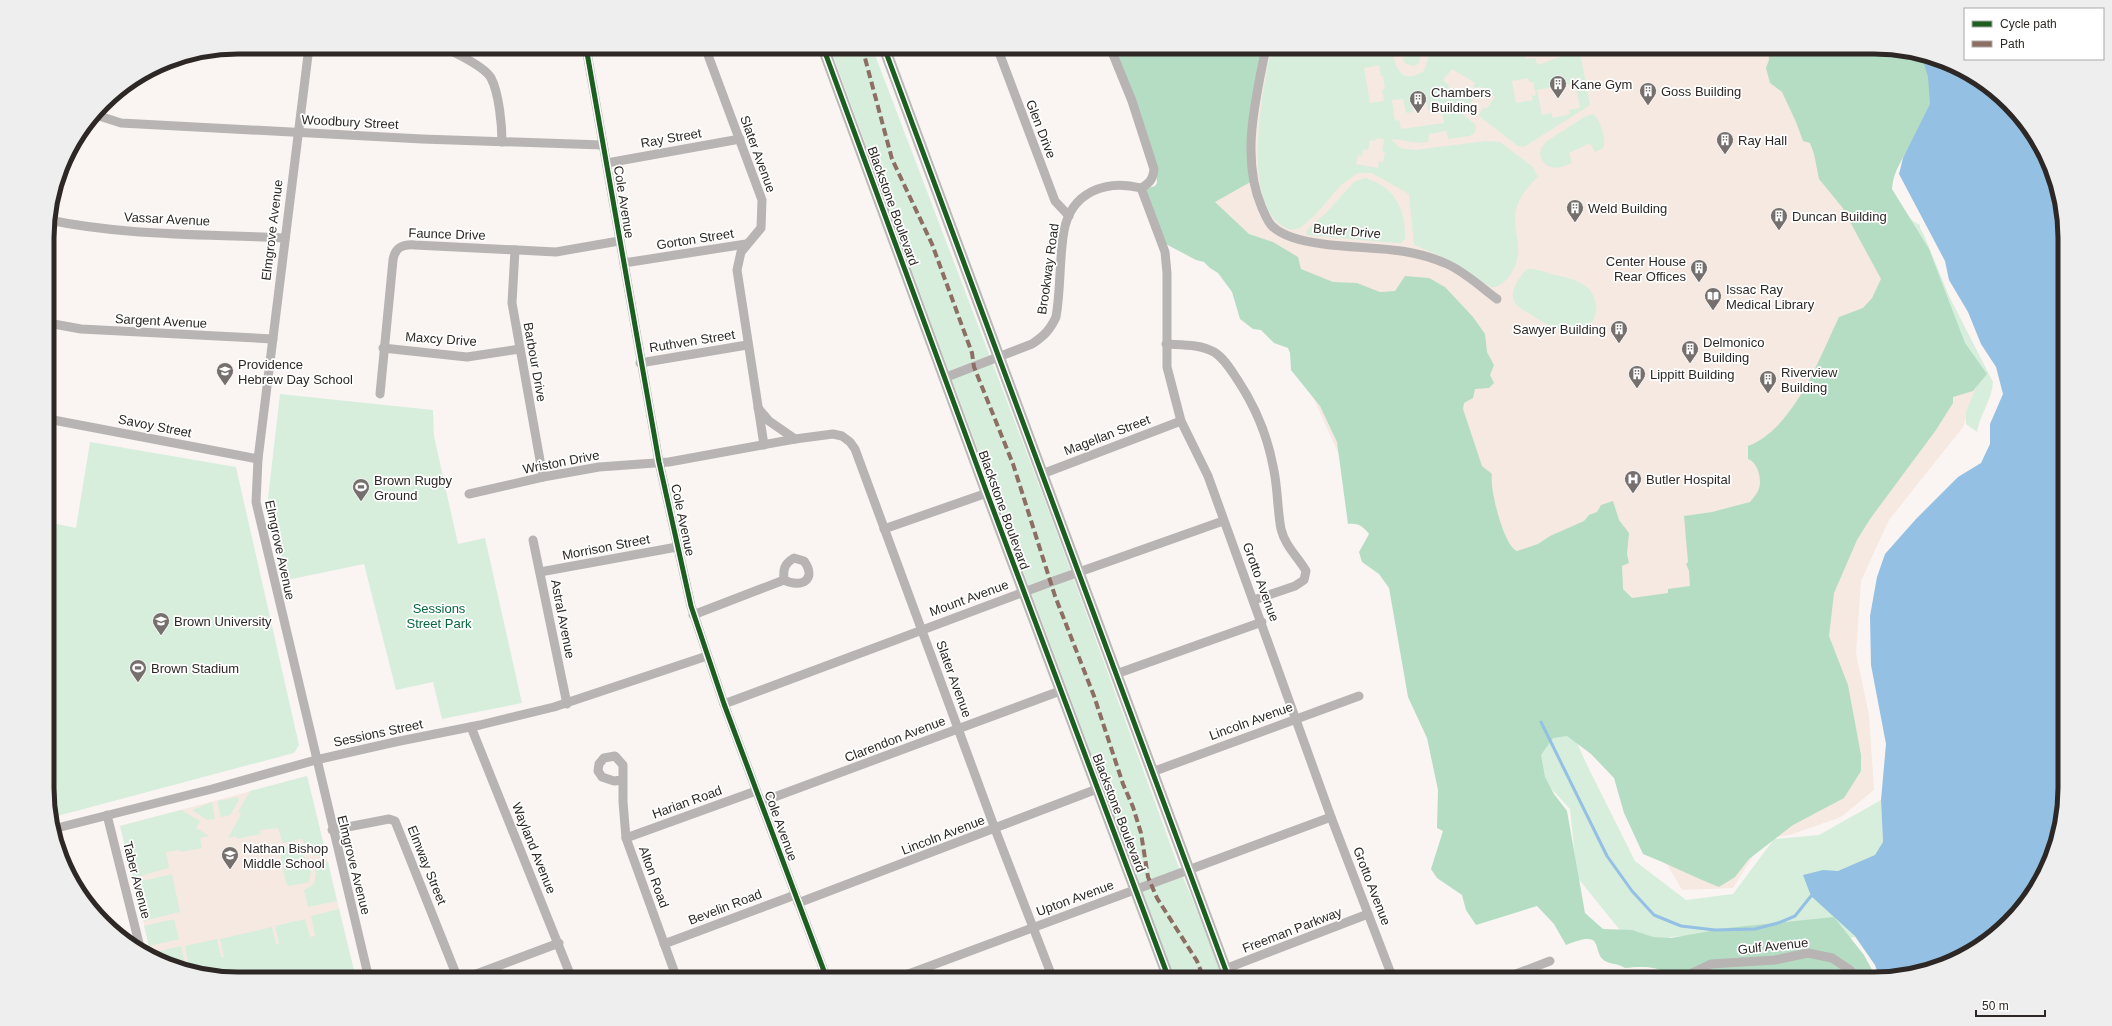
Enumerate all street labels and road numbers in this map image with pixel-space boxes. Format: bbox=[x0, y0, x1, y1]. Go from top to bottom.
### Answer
street label: Glen Drive bbox=[1023, 98, 1059, 160]
street label: Woodbury Street bbox=[301, 112, 399, 132]
street label: Slater Avenue bbox=[737, 114, 779, 194]
street label: Ray Street bbox=[639, 125, 703, 151]
street label: Blackstone Boulevard bbox=[864, 144, 922, 268]
street label: Cole Avenue bbox=[611, 165, 637, 239]
street label: Elmgrove Avenue bbox=[258, 179, 286, 281]
street label: Vassar Avenue bbox=[124, 209, 210, 229]
street label: Butler Drive bbox=[1313, 221, 1381, 241]
street label: Brookway Road bbox=[1034, 223, 1062, 315]
street label: Faunce Drive bbox=[408, 225, 486, 243]
street label: Gorton Street bbox=[655, 225, 735, 253]
street label: Sargent Avenue bbox=[115, 311, 207, 331]
street label: Barbour Drive bbox=[521, 321, 549, 403]
street label: Ruthven Street bbox=[648, 327, 736, 355]
street label: Maxcy Drive bbox=[405, 329, 477, 349]
street label: Savoy Street bbox=[117, 412, 193, 441]
street label: Magellan Street bbox=[1062, 412, 1153, 458]
street label: Wriston Drive bbox=[521, 447, 601, 477]
street label: Blackstone Boulevard bbox=[975, 448, 1033, 572]
street label: Cole Avenue bbox=[668, 482, 698, 558]
street label: Elmgrove Avenue bbox=[262, 499, 298, 601]
street label: Morrison Street bbox=[561, 531, 651, 563]
street label: Grotto Avenue bbox=[1240, 540, 1282, 624]
street label: Mount Avenue bbox=[927, 577, 1011, 619]
street label: Astral Avenue bbox=[548, 578, 578, 660]
street label: Slater Avenue bbox=[933, 639, 975, 719]
street label: Lincoln Avenue bbox=[1207, 699, 1295, 743]
street label: Clarendon Avenue bbox=[842, 713, 948, 765]
street label: Sessions Street bbox=[332, 716, 424, 750]
street label: Blackstone Boulevard bbox=[1089, 752, 1149, 874]
street label: Harian Road bbox=[650, 782, 724, 822]
street label: Cole Avenue bbox=[761, 789, 801, 863]
street label: Wayland Avenue bbox=[509, 800, 559, 896]
street label: Lincoln Avenue bbox=[899, 812, 987, 858]
street label: Elmgrove Avenue bbox=[334, 814, 374, 916]
street label: Elmway Street bbox=[404, 823, 450, 907]
street label: Taber Avenue bbox=[120, 840, 154, 920]
street label: Alton Road bbox=[636, 844, 672, 910]
street label: Grotto Avenue bbox=[1350, 845, 1394, 927]
street label: Upton Avenue bbox=[1034, 877, 1116, 919]
street label: Bevelin Road bbox=[686, 886, 764, 928]
street label: Freeman Parkway bbox=[1240, 904, 1344, 956]
street label: Gulf Avenue bbox=[1737, 935, 1809, 957]

